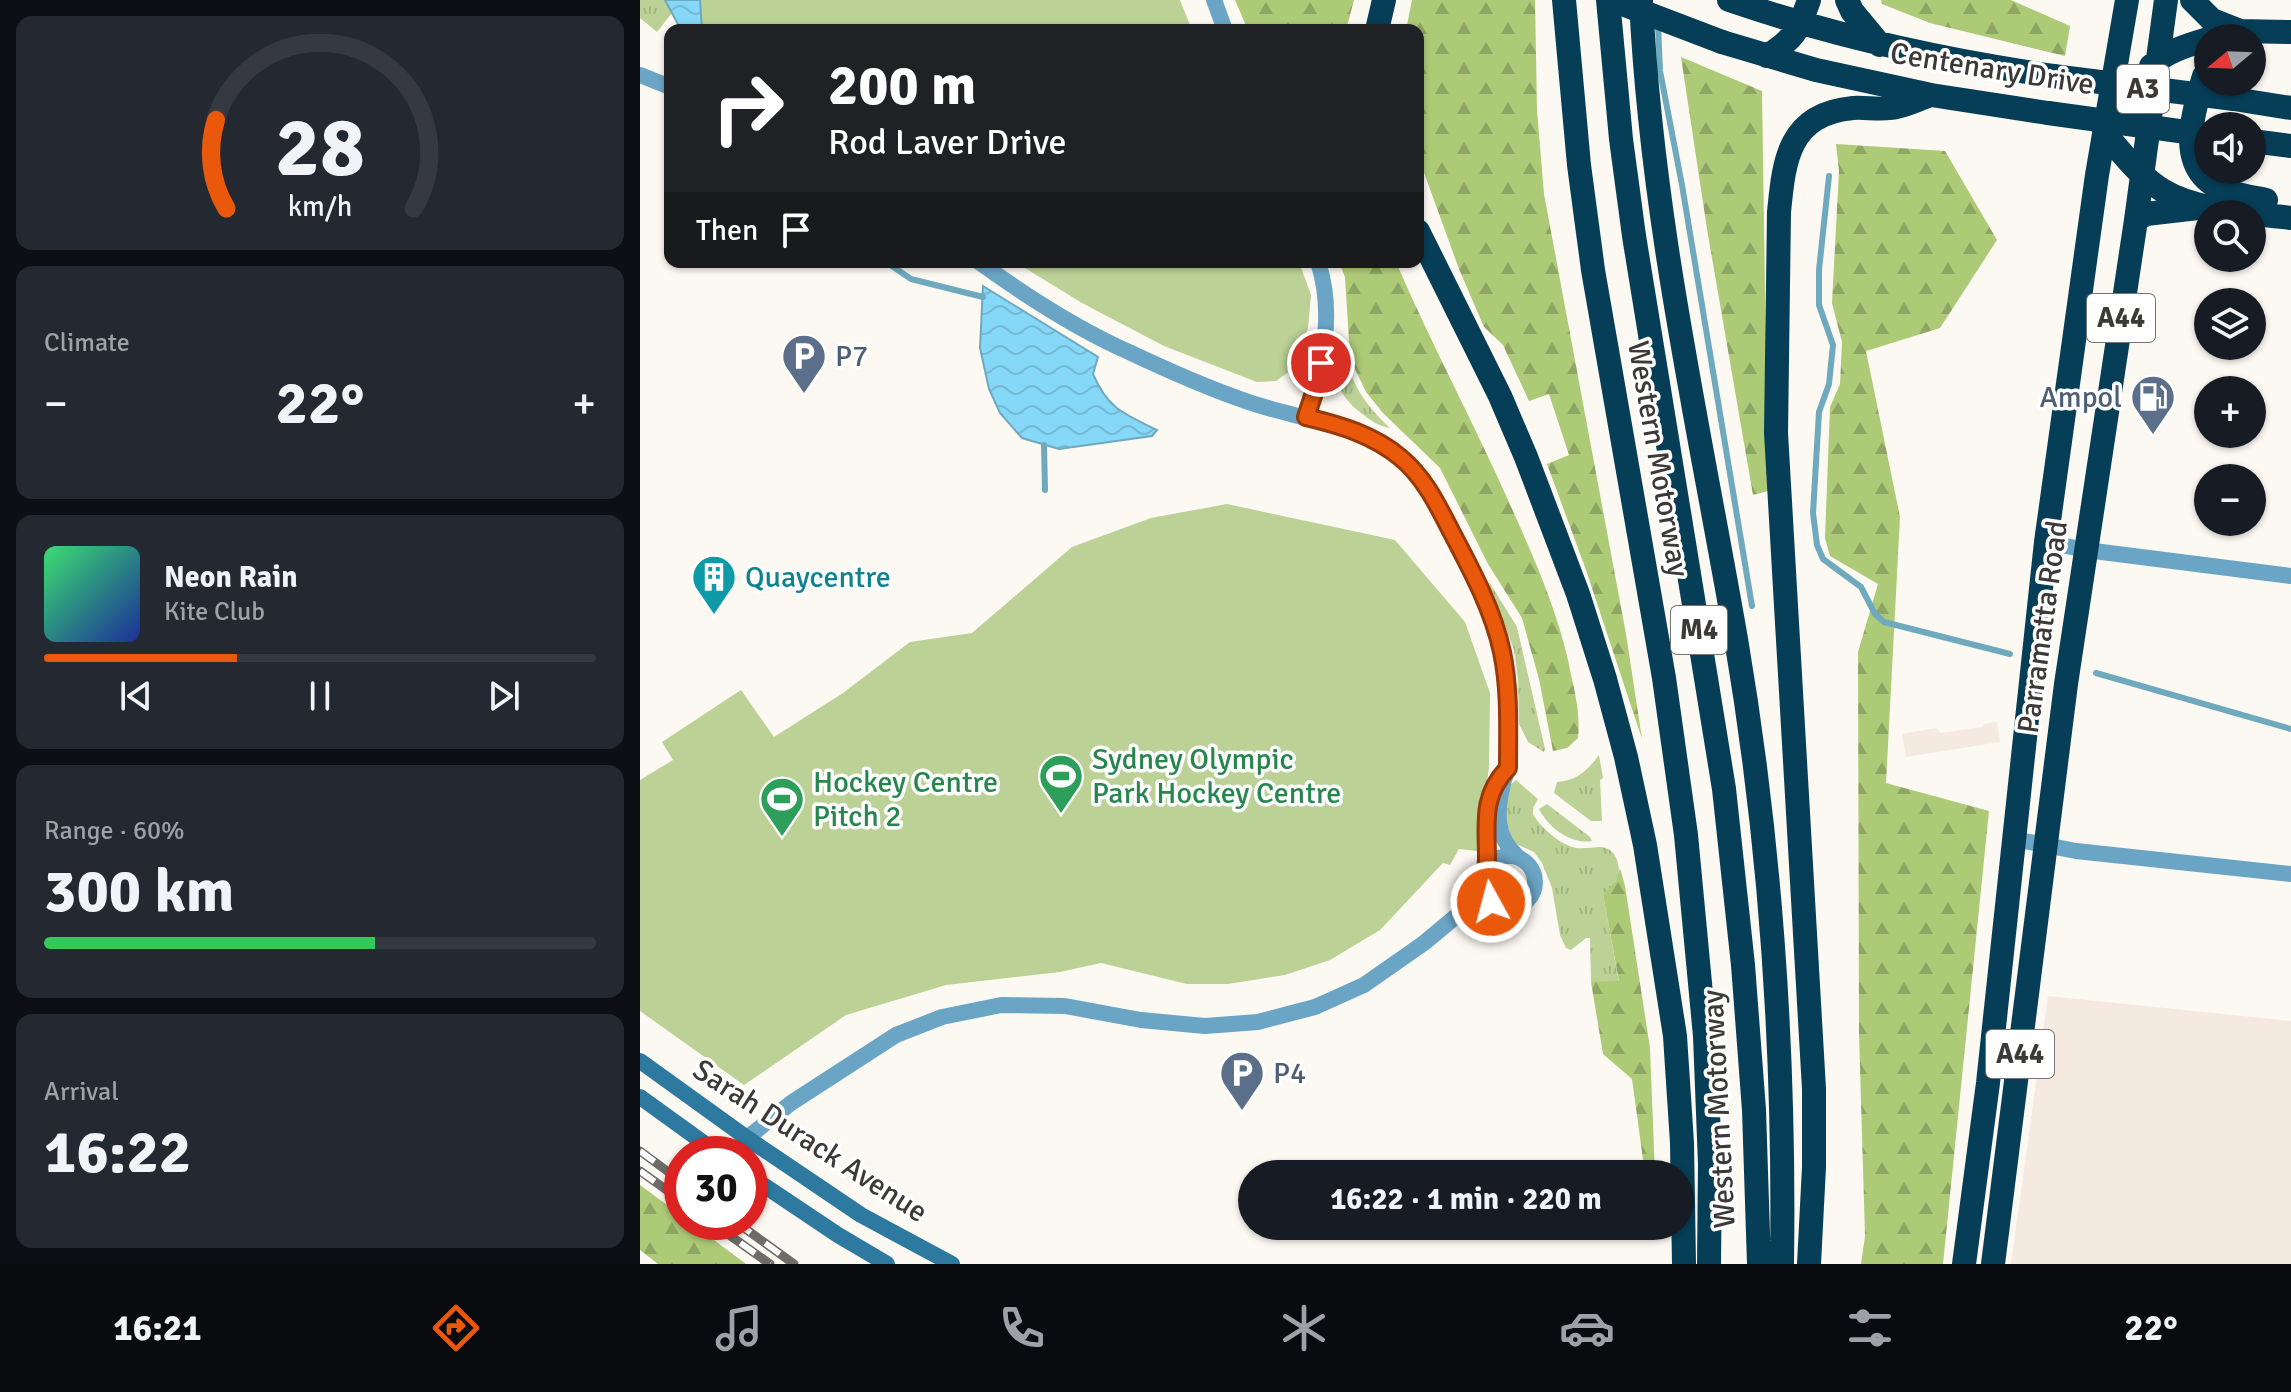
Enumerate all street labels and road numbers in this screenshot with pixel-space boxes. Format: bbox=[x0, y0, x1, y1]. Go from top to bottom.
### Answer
street label: Centenary Drive bbox=[1888, 35, 2096, 103]
road number: A3 bbox=[2117, 65, 2169, 113]
road number: A44 bbox=[2087, 294, 2155, 342]
street label: Western Motorway bbox=[1619, 338, 1697, 580]
street label: Parramatta Road bbox=[2010, 518, 2076, 736]
road number: M4 bbox=[1671, 606, 1727, 654]
street label: Western Motorway bbox=[1694, 989, 1744, 1229]
road number: A44 bbox=[1986, 1030, 2054, 1078]
street label: Sarah Durack Avenue bbox=[686, 1051, 934, 1231]

